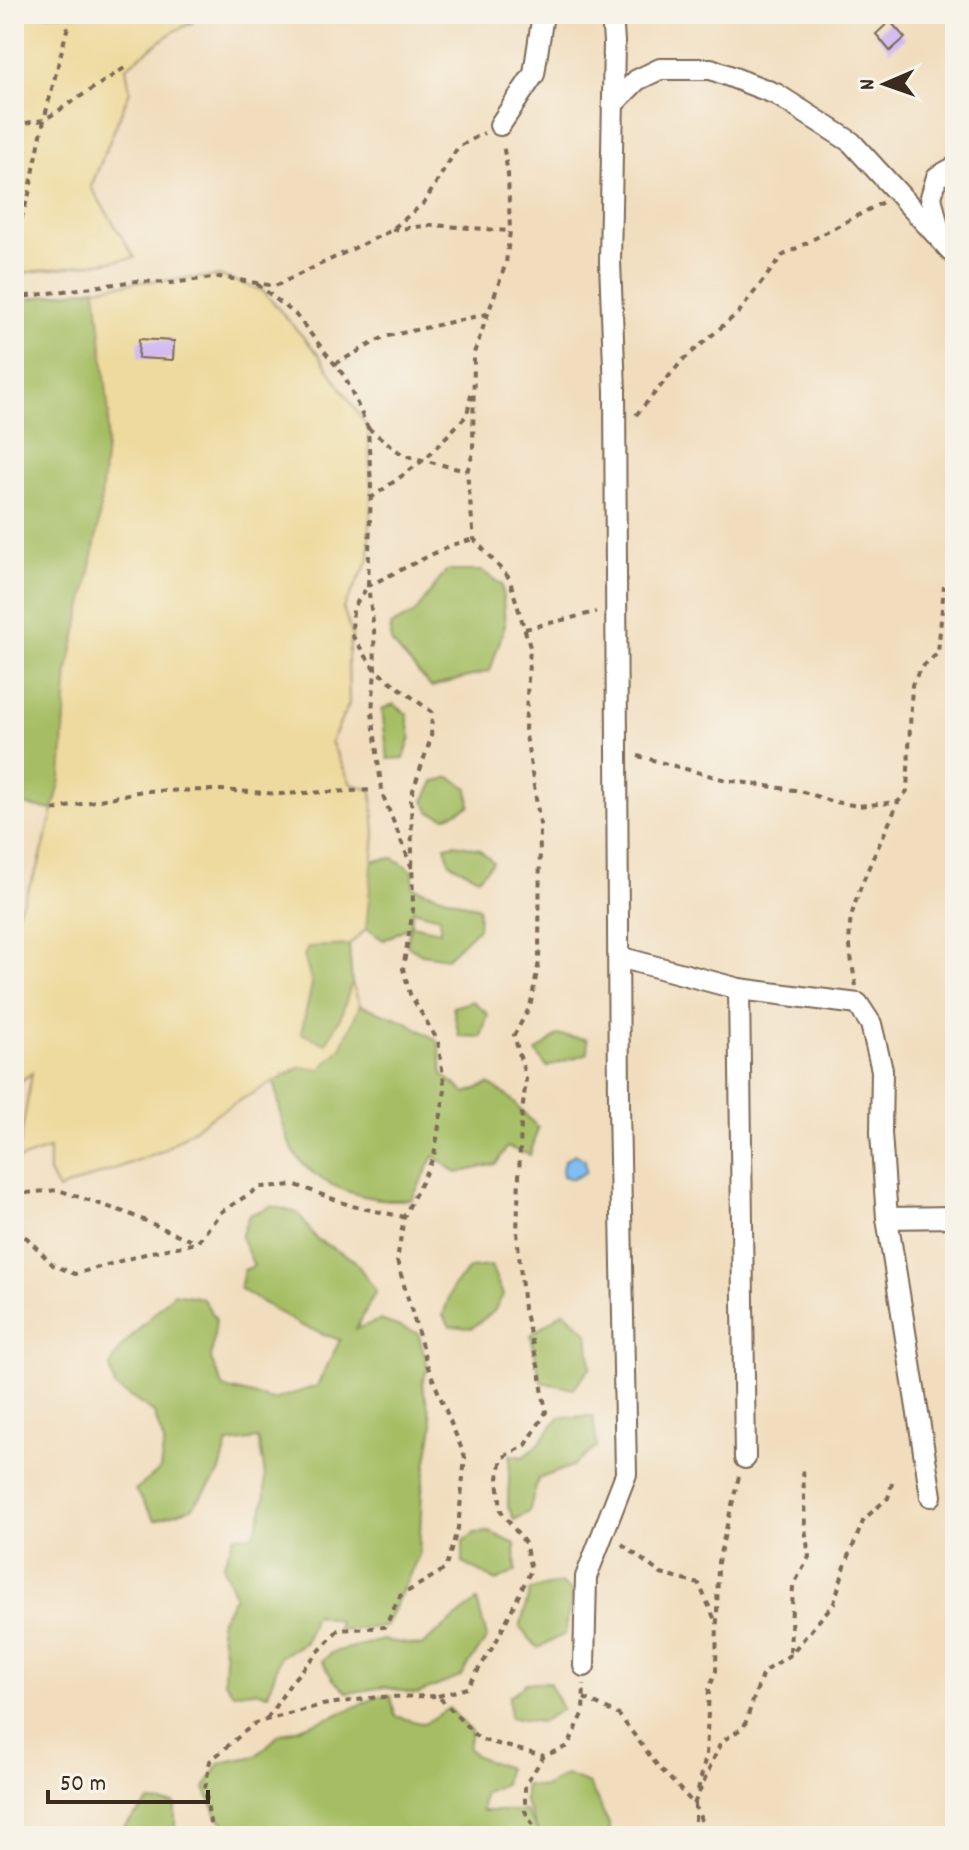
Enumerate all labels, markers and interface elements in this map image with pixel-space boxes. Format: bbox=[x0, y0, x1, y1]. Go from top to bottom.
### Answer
north arrow bbox=[845, 44, 925, 124]
text: N bbox=[853, 78, 884, 91]
scale bar bbox=[48, 1754, 208, 1804]
text: 50 m bbox=[60, 1768, 106, 1802]

